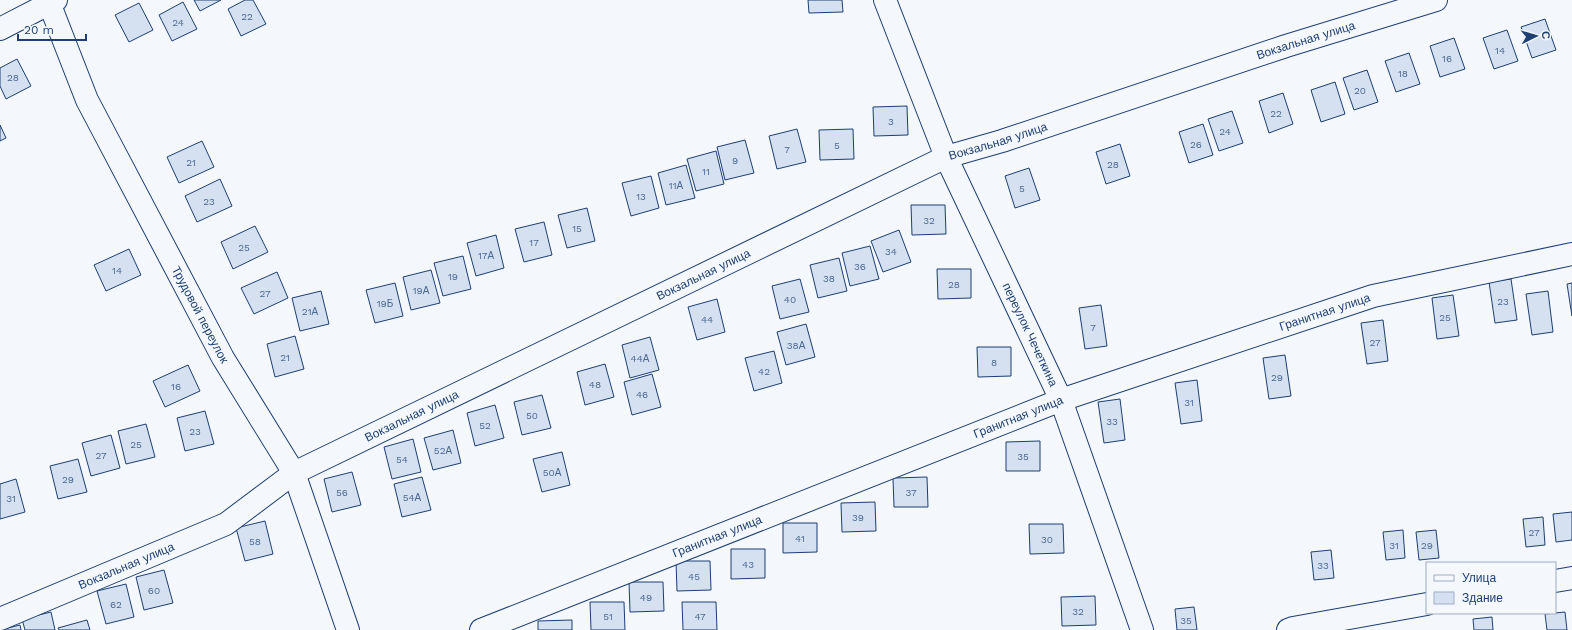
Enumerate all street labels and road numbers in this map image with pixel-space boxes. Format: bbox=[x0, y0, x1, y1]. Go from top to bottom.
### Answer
street label: Вокзальная улица bbox=[1255, 18, 1357, 62]
street label: Вокзальная улица bbox=[947, 119, 1049, 163]
street label: Вокзальная улица bbox=[654, 246, 753, 303]
street label: Трудовой переулок bbox=[169, 264, 232, 366]
street label: переулок Чечеткина bbox=[1000, 281, 1061, 389]
street label: Гранитная улица bbox=[1278, 290, 1372, 334]
street label: Вокзальная улица bbox=[363, 387, 461, 445]
street label: Гранитная улица bbox=[972, 393, 1065, 441]
street label: Гранитная улица bbox=[670, 512, 764, 560]
street label: Вокзальная улица bbox=[76, 539, 177, 592]

